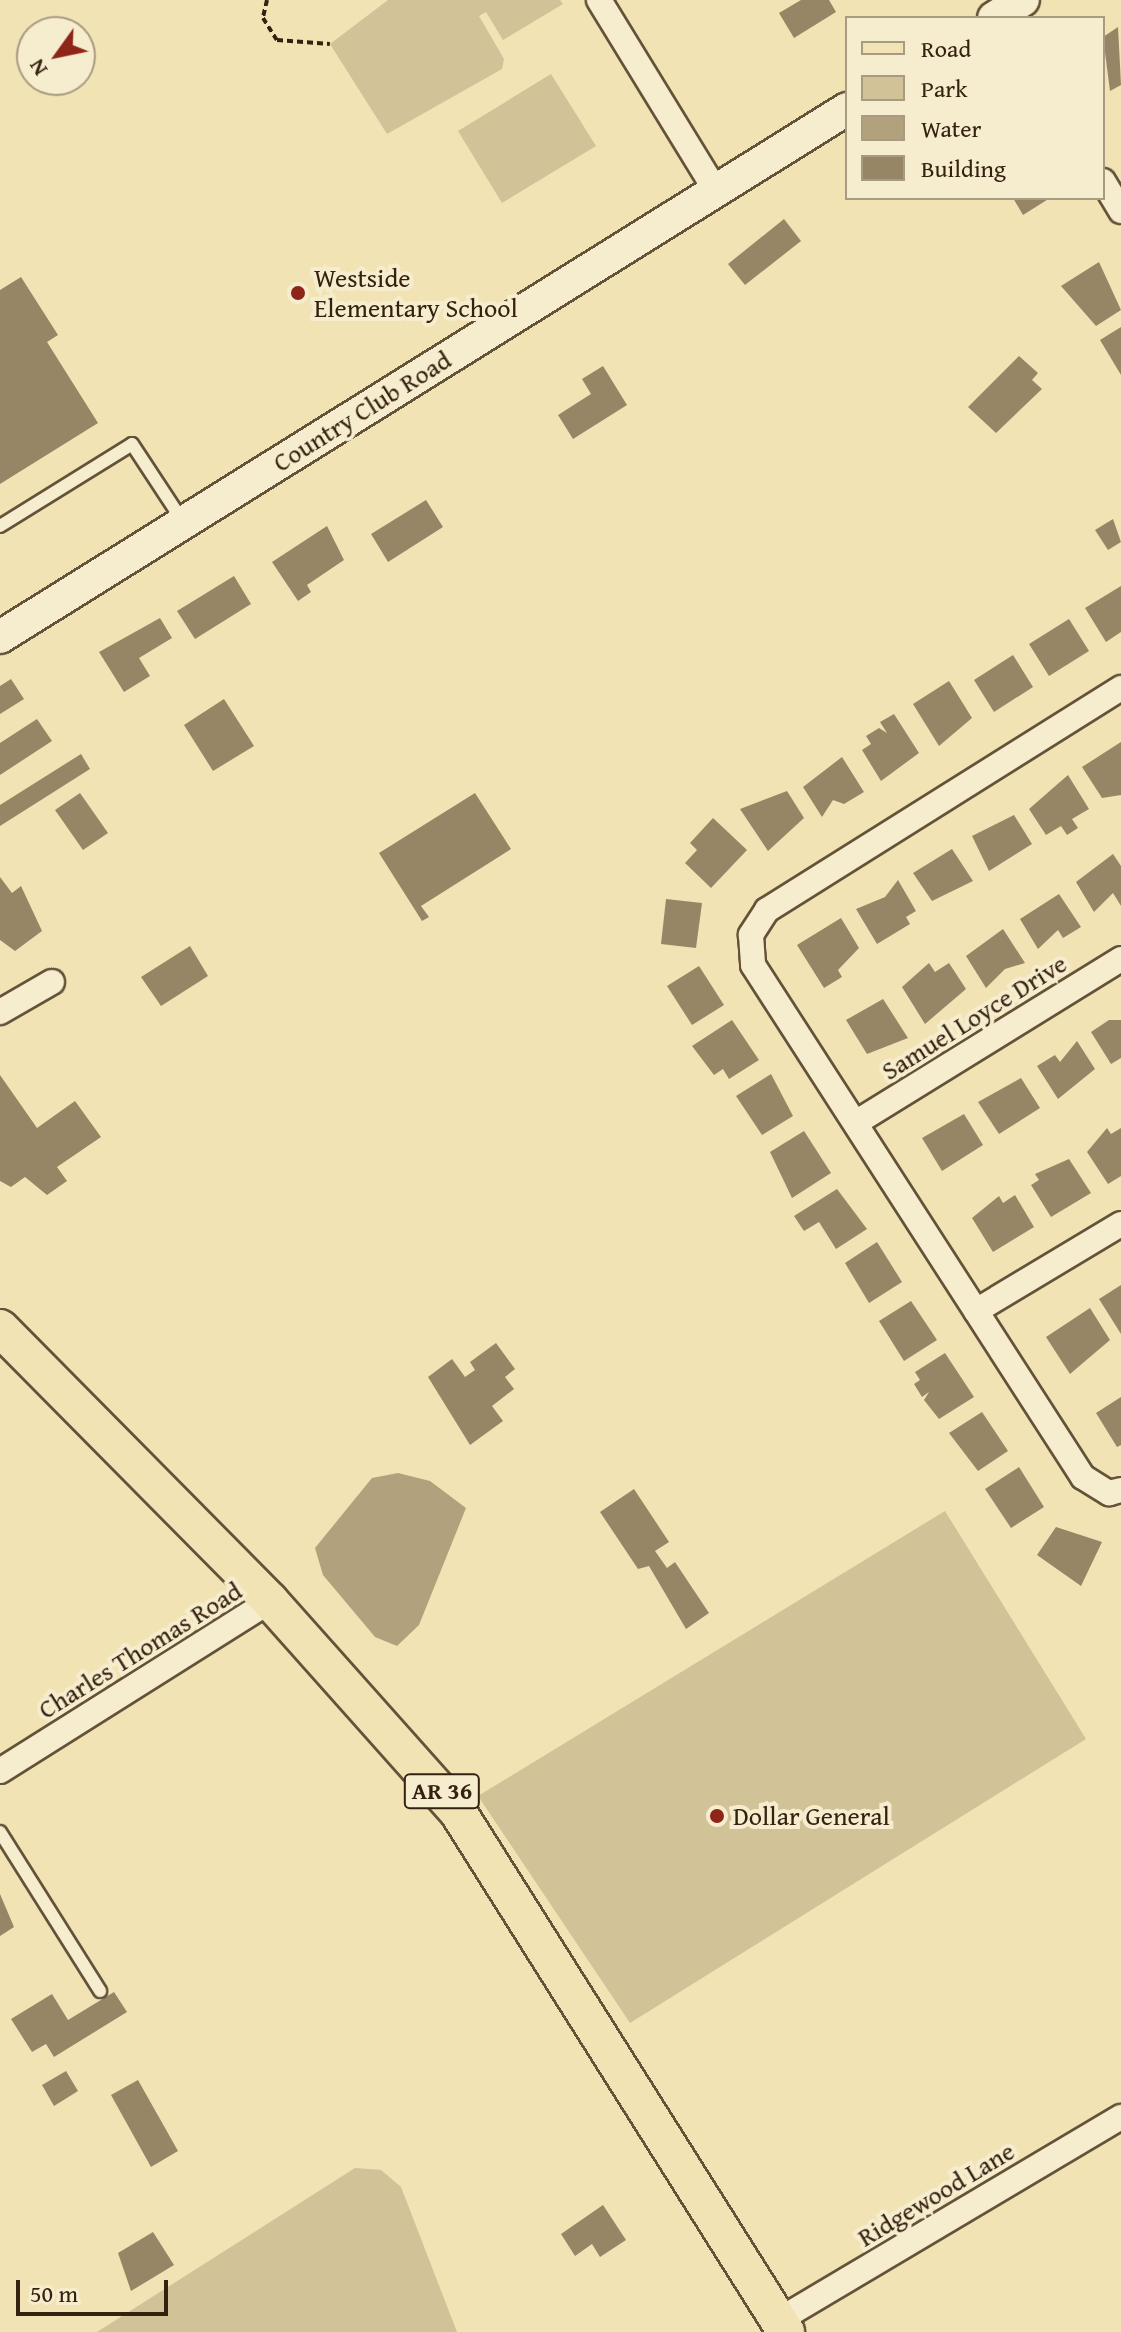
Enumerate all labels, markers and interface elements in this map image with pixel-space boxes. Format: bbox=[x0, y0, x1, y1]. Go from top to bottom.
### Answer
north arrow bbox=[16, 16, 96, 96]
legend bbox=[845, 16, 1105, 200]
text: Road bbox=[921, 31, 971, 66]
text: N bbox=[20, 53, 55, 83]
text: Park bbox=[921, 71, 967, 106]
text: Water bbox=[921, 111, 981, 146]
text: Building bbox=[921, 151, 1006, 186]
place label: Westside Elementary School bbox=[314, 262, 518, 324]
marker: Westside Elementary School bbox=[289, 284, 307, 302]
street label: Country Club Road bbox=[267, 344, 457, 478]
street label: Samuel Loyce Drive bbox=[876, 948, 1072, 1086]
street label: Charles Thomas Road bbox=[33, 1575, 247, 1725]
road number: AR 36 bbox=[402, 1771, 482, 1811]
place label: Dollar General bbox=[733, 1800, 890, 1832]
marker: Dollar General bbox=[708, 1807, 726, 1825]
street label: Ridgewood Lane bbox=[852, 2135, 1020, 2253]
scale bar bbox=[20, 2264, 172, 2314]
text: 50 m bbox=[30, 2276, 78, 2311]

